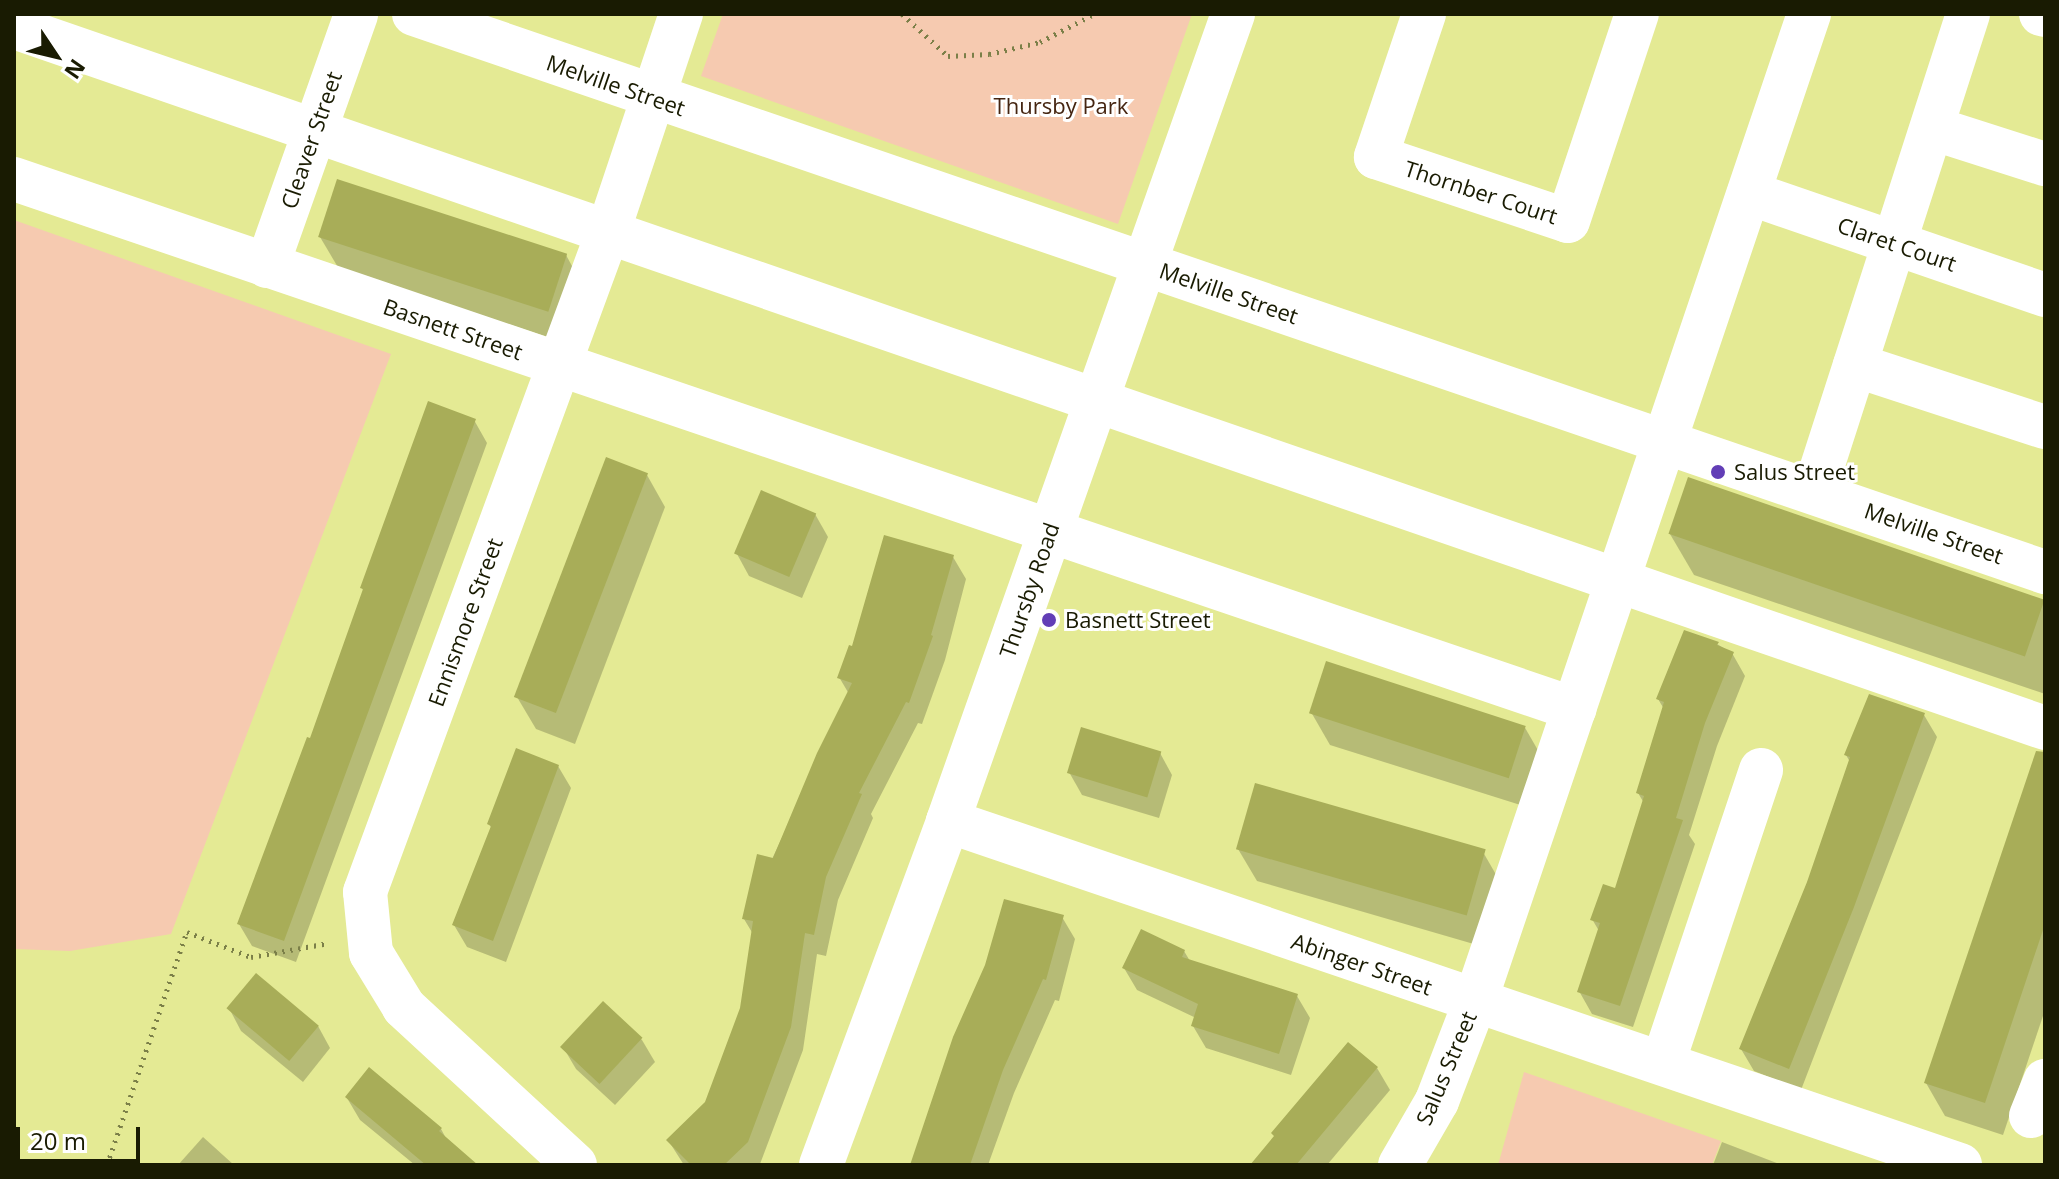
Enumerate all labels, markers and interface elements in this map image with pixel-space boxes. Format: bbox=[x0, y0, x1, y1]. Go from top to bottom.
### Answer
north arrow bbox=[16, 16, 96, 96]
street label: Melville Street bbox=[543, 49, 689, 121]
text: N bbox=[58, 54, 93, 86]
street label: Cleaver Street bbox=[275, 68, 347, 212]
park label: Thursby Park bbox=[994, 93, 1128, 119]
street label: Thornber Court bbox=[1401, 155, 1561, 229]
street label: Claret Court bbox=[1834, 211, 1960, 277]
street label: Melville Street bbox=[1156, 257, 1302, 329]
street label: Basnett Street bbox=[380, 293, 526, 365]
place label: Salus Street bbox=[1734, 459, 1855, 485]
marker: Salus Street bbox=[1709, 463, 1727, 481]
street label: Melville Street bbox=[1861, 497, 2007, 569]
street label: Thursby Road bbox=[994, 519, 1064, 661]
street label: Ennismore Street bbox=[422, 534, 508, 710]
place label: Basnett Street bbox=[1065, 607, 1211, 633]
marker: Basnett Street bbox=[1040, 611, 1058, 629]
street label: Abinger Street bbox=[1288, 928, 1436, 1000]
street label: Salus Street bbox=[1410, 1007, 1482, 1129]
scale bar bbox=[20, 1111, 144, 1161]
text: 20 m bbox=[30, 1124, 86, 1157]

